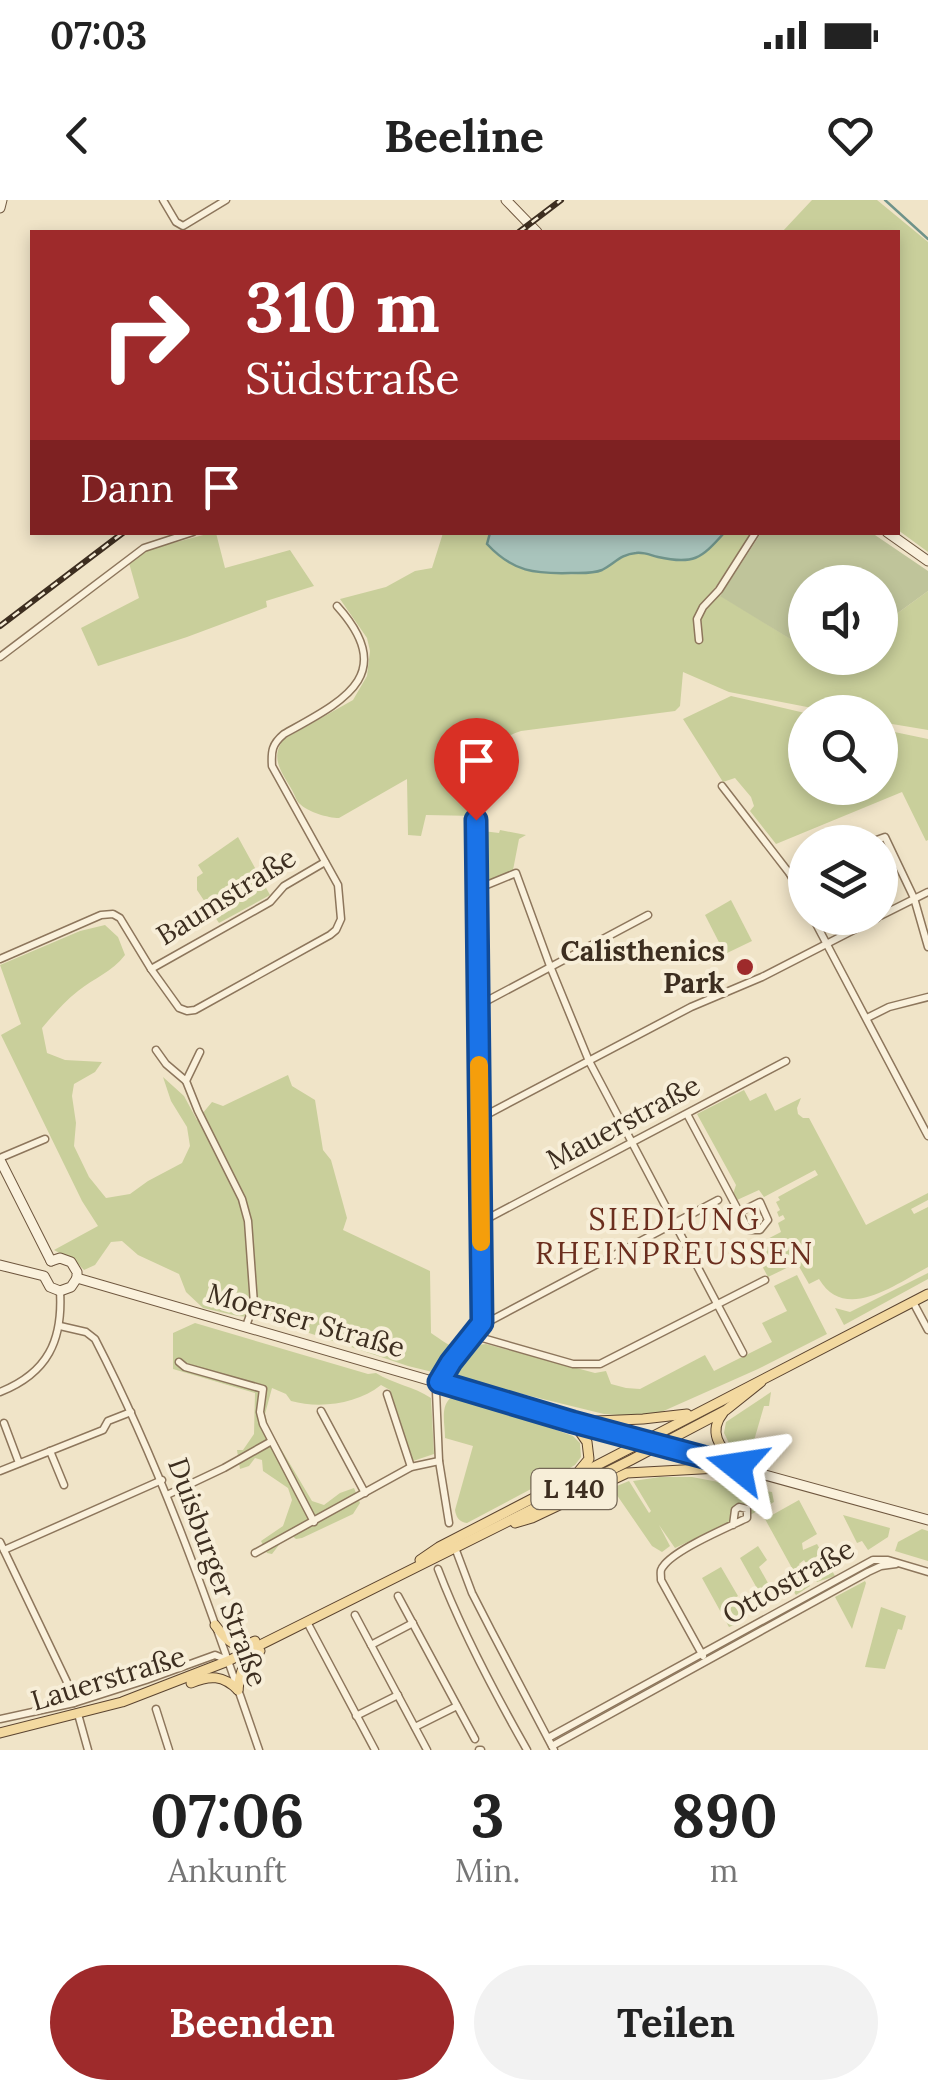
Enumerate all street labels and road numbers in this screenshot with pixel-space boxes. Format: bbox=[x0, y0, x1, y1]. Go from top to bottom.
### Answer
street label: Baumstraße bbox=[150, 839, 302, 953]
street label: Mauerstraße bbox=[540, 1067, 706, 1177]
street label: Moerser Straße bbox=[203, 1275, 409, 1365]
street label: Duisburger Straße bbox=[160, 1453, 276, 1691]
road number: L 140 bbox=[532, 1469, 616, 1509]
street label: Ottostraße bbox=[716, 1530, 860, 1632]
street label: Lauerstraße bbox=[26, 1637, 190, 1719]

